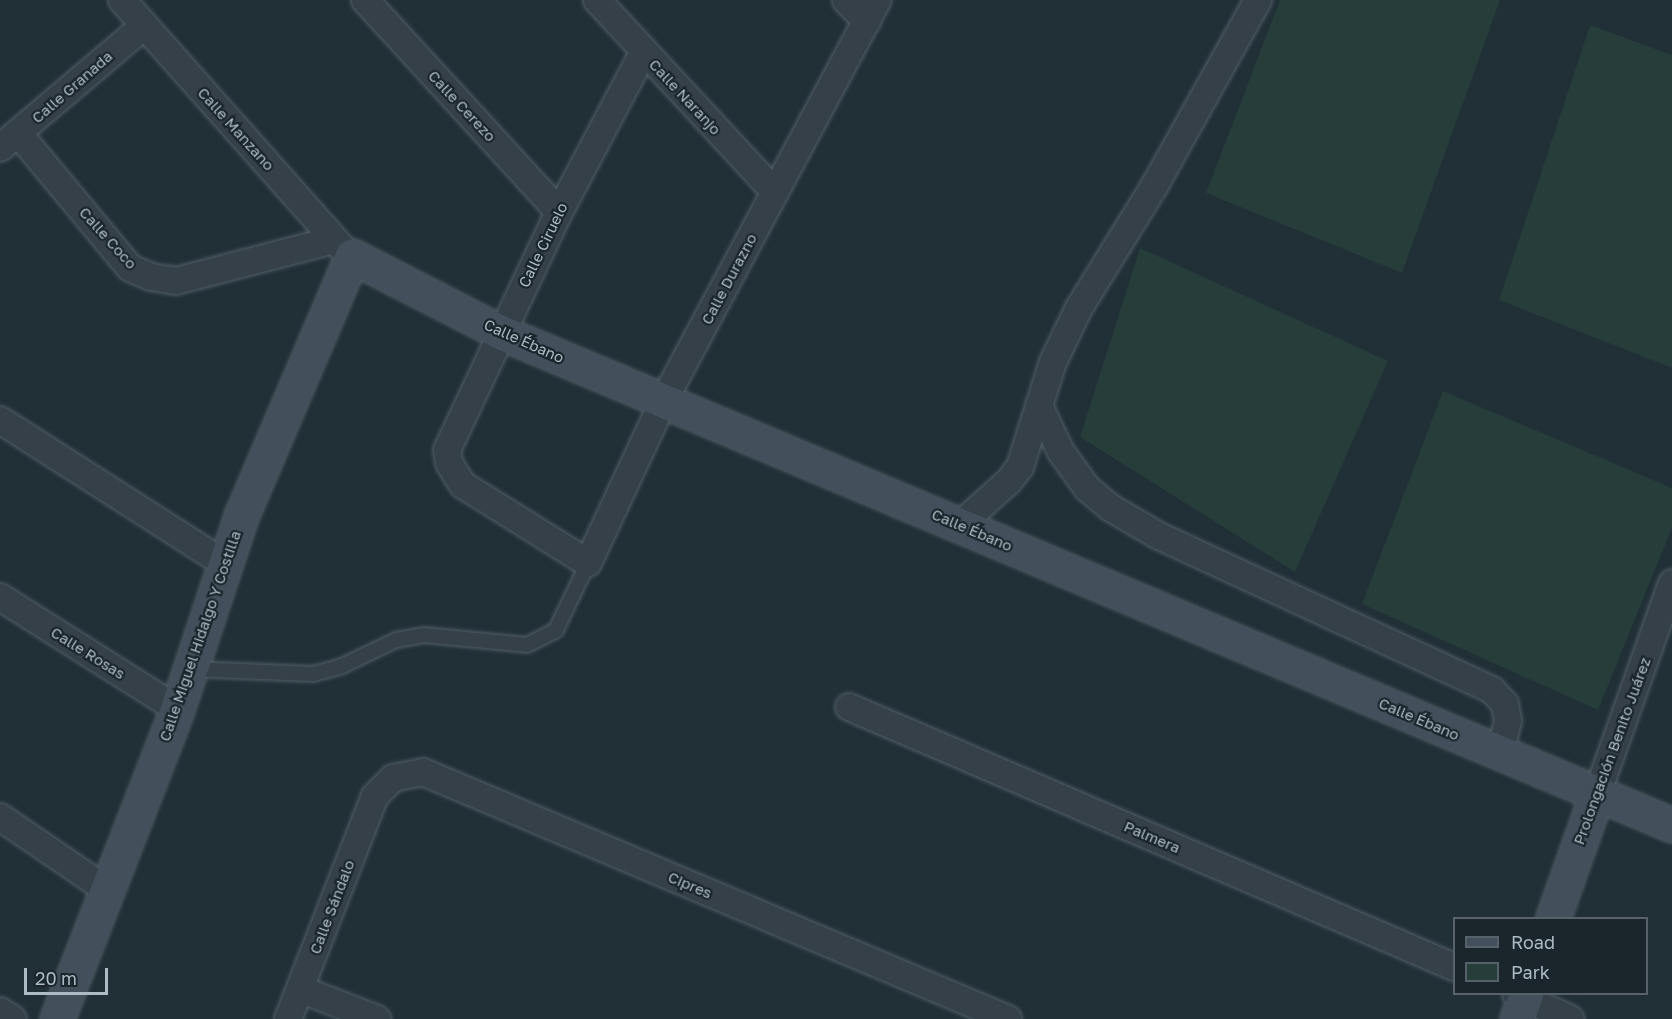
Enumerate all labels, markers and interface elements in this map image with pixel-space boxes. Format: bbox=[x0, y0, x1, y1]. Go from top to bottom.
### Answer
street label: Calle Granada bbox=[28, 47, 116, 127]
street label: Calle Naranjo bbox=[645, 55, 725, 139]
street label: Calle Cerezo bbox=[425, 67, 499, 145]
street label: Calle Manzano bbox=[194, 84, 278, 174]
street label: Calle Ciruelo bbox=[515, 200, 571, 290]
street label: Calle Coco bbox=[76, 203, 140, 273]
street label: Calle Durazno bbox=[698, 231, 760, 327]
street label: Calle Ébano bbox=[481, 315, 567, 367]
street label: Calle Ébano bbox=[929, 505, 1015, 555]
street label: Calle Miguel Hidalgo Y Costilla bbox=[155, 528, 245, 744]
street label: Calle Rosas bbox=[48, 623, 128, 683]
street label: Prolongación Benito Juárez bbox=[1570, 655, 1654, 847]
street label: Calle Ébano bbox=[1376, 694, 1462, 744]
street label: Palmera bbox=[1121, 817, 1183, 857]
street label: Calle Sándalo bbox=[306, 857, 358, 957]
street label: Cipres bbox=[665, 868, 715, 902]
legend bbox=[1453, 917, 1648, 995]
text: Road bbox=[1511, 931, 1555, 953]
scale bar bbox=[27, 956, 111, 994]
text: Park bbox=[1511, 961, 1550, 983]
text: 20 m bbox=[35, 967, 77, 989]

